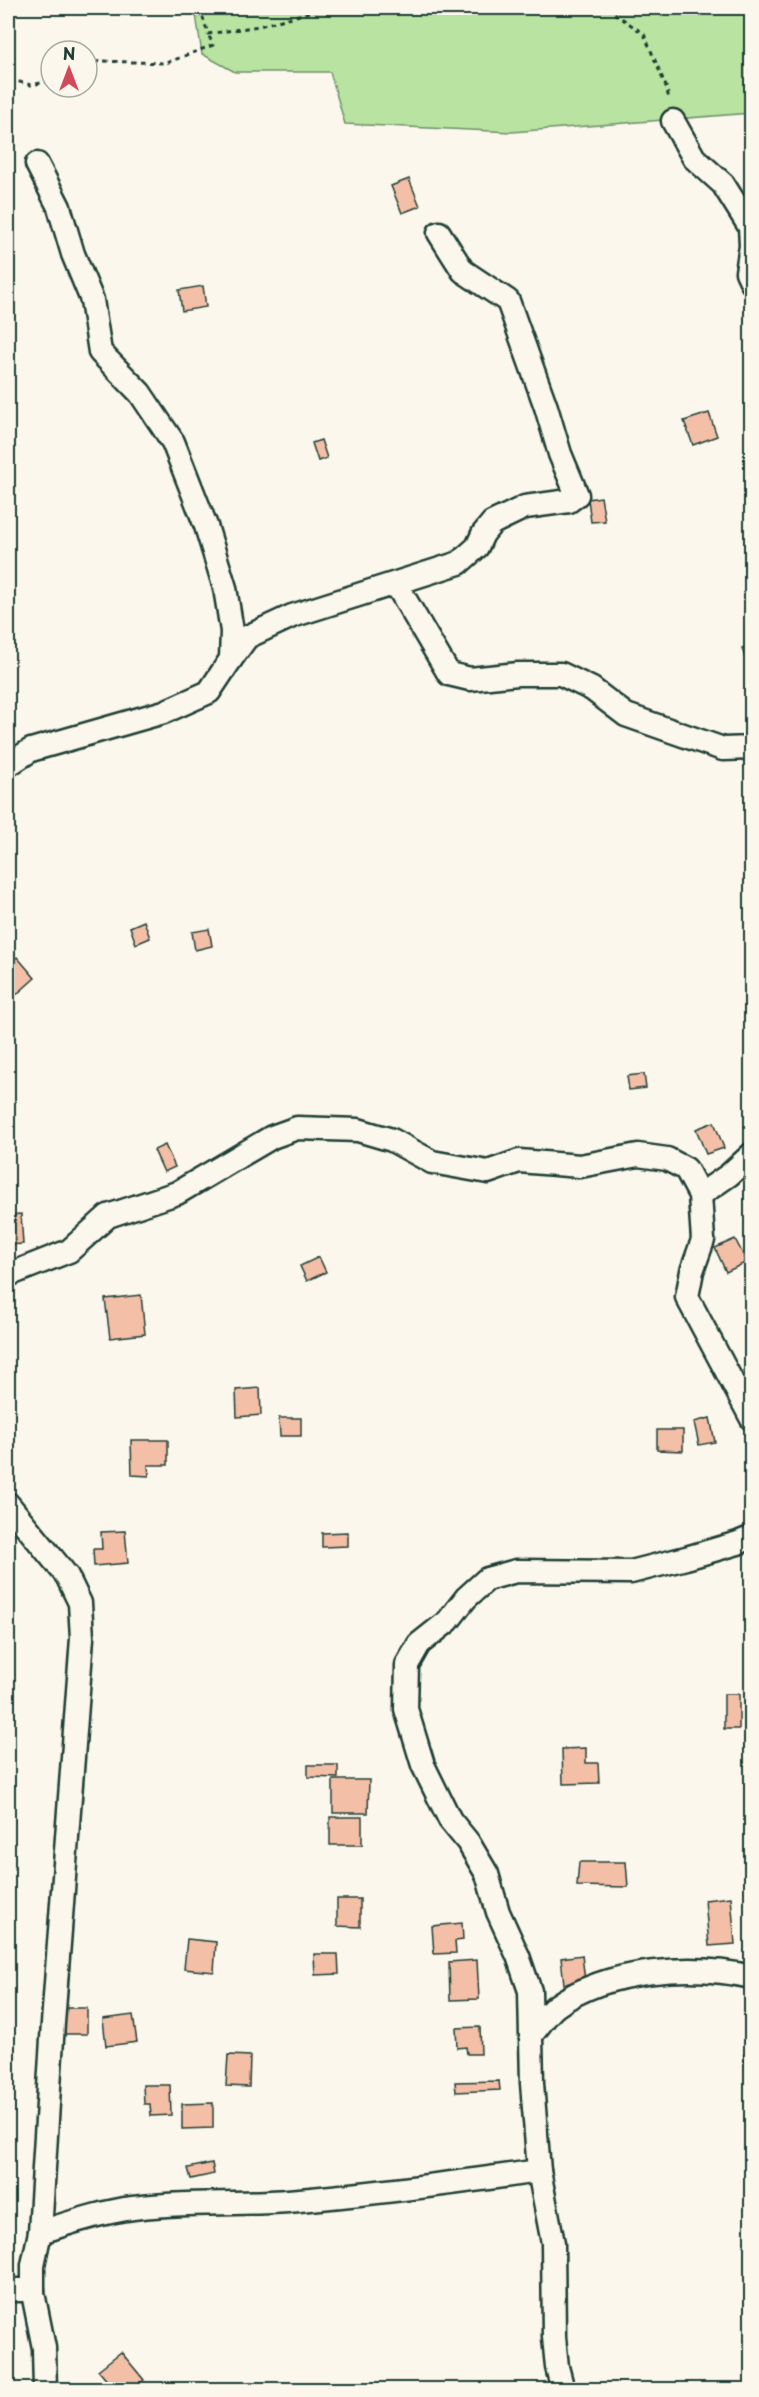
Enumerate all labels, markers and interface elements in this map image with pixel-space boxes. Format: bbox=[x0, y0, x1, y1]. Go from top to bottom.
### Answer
north arrow bbox=[39, 39, 99, 99]
text: N bbox=[63, 41, 75, 65]

